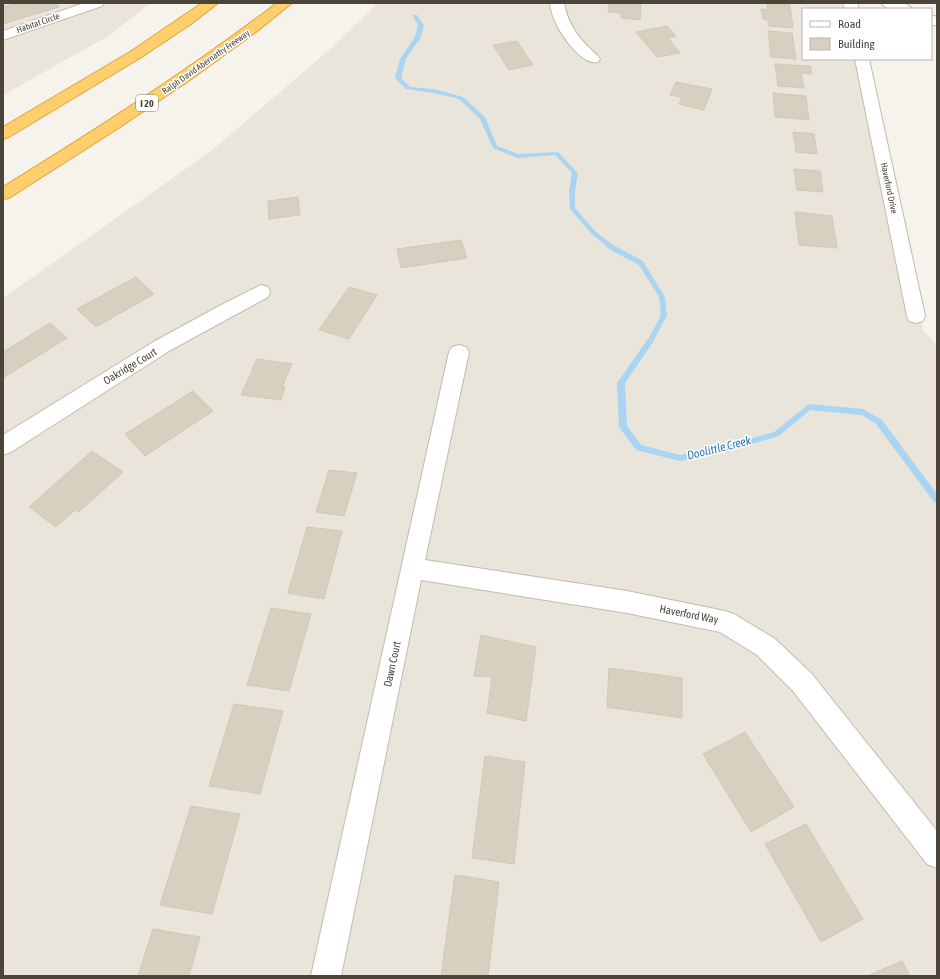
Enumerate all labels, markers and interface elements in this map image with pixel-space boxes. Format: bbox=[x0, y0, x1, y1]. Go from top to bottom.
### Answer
legend bbox=[802, 8, 932, 60]
street label: Habitat Circle bbox=[15, 11, 61, 35]
text: Road bbox=[838, 17, 861, 31]
street label: Ralph David Abernathy Freeway bbox=[160, 28, 252, 96]
text: Building bbox=[838, 37, 876, 51]
road number: I 20 bbox=[136, 95, 158, 111]
street label: Haverford Drive bbox=[879, 162, 899, 214]
street label: Oakridge Court bbox=[101, 345, 159, 387]
water label: Doolittle Creek bbox=[686, 433, 753, 463]
street label: Haverford Way bbox=[659, 602, 720, 626]
street label: Dawn Court bbox=[381, 640, 403, 688]

